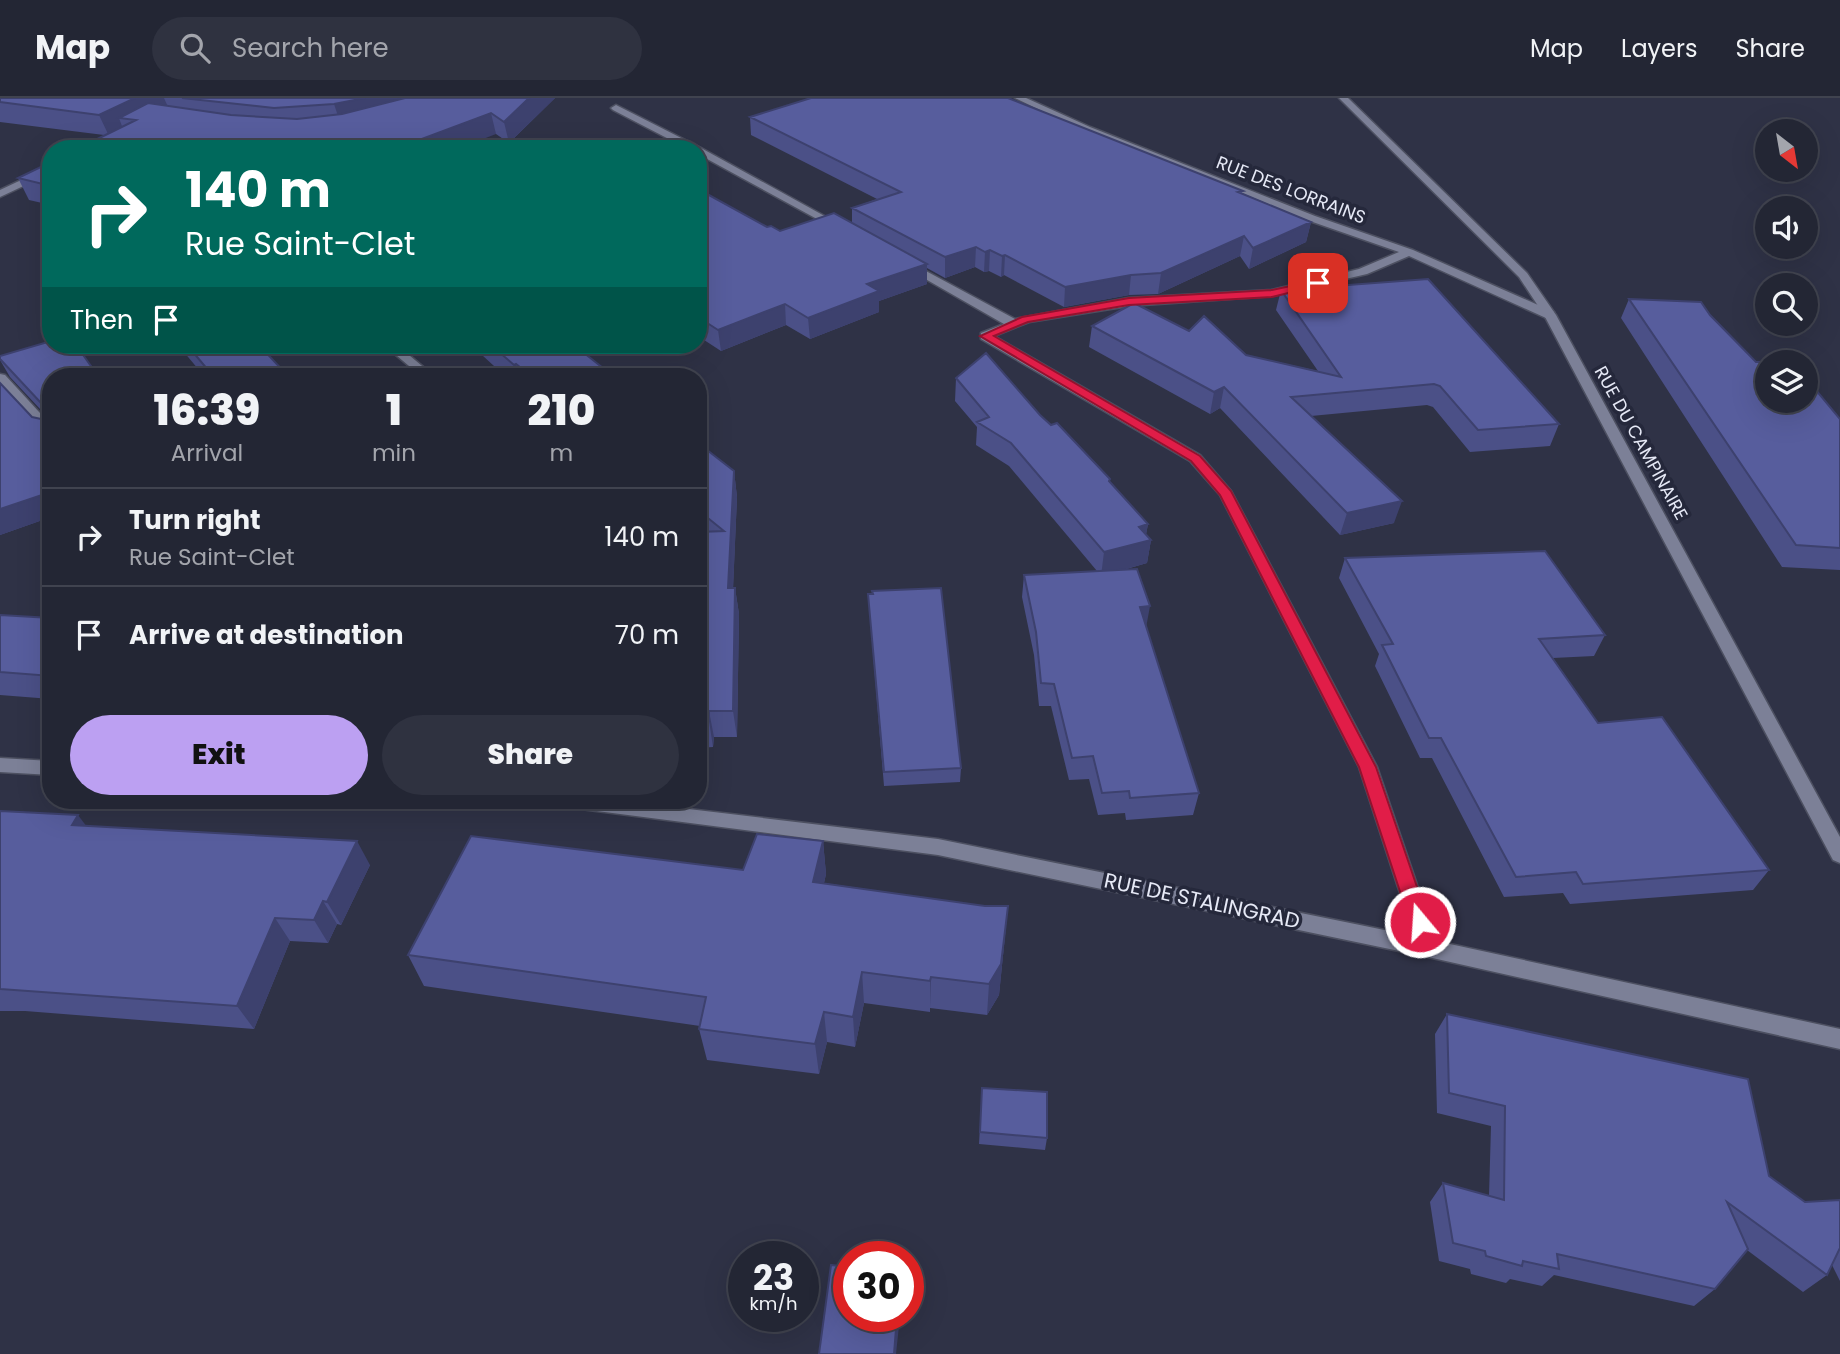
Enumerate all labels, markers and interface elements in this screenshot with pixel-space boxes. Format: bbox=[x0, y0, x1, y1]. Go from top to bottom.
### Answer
search box bbox=[152, 17, 642, 80]
text: Map bbox=[35, 24, 110, 71]
icon: search bbox=[176, 29, 214, 67]
text: Search here bbox=[232, 30, 389, 66]
text: Map bbox=[1530, 32, 1583, 65]
text: Layers bbox=[1621, 32, 1697, 65]
text: Share bbox=[1735, 32, 1805, 65]
north arrow bbox=[1755, 119, 1818, 182]
map controls bbox=[1755, 119, 1818, 413]
street label: RUE DES LORRAINS bbox=[1213, 150, 1369, 230]
text: 140 m bbox=[185, 156, 331, 224]
icon: right bbox=[70, 168, 161, 259]
button: sound bbox=[1755, 196, 1818, 259]
text: Rue Saint-Clet bbox=[185, 221, 415, 266]
pin bbox=[1288, 253, 1348, 313]
icon: arrive bbox=[1299, 264, 1337, 302]
button: search bbox=[1755, 273, 1818, 336]
icon: arrive bbox=[147, 301, 185, 339]
text: Then bbox=[70, 302, 133, 338]
button: layers bbox=[1755, 350, 1818, 413]
street label: RUE DU CAMPINAIRE bbox=[1589, 361, 1694, 524]
text: 16:39 bbox=[154, 381, 260, 440]
text: 1 bbox=[386, 381, 402, 440]
text: 210 bbox=[528, 381, 595, 440]
text: Arrival bbox=[171, 437, 243, 469]
text: min bbox=[372, 437, 416, 469]
text: m bbox=[550, 437, 573, 469]
text: Turn right bbox=[129, 502, 261, 538]
icon: right bbox=[70, 518, 108, 556]
text: 140 m bbox=[604, 519, 679, 555]
text: Rue Saint-Clet bbox=[129, 541, 295, 573]
icon: arrive bbox=[70, 616, 108, 654]
text: Arrive at destination bbox=[129, 617, 404, 653]
text: 70 m bbox=[615, 617, 679, 653]
button: Exit bbox=[70, 715, 368, 795]
button: Share bbox=[382, 715, 679, 795]
street label: RUE DE STALINGRAD bbox=[1102, 866, 1303, 935]
position arrow bbox=[1383, 885, 1457, 959]
speed limit sign: 30 bbox=[833, 1241, 924, 1332]
text: 23 bbox=[753, 1253, 794, 1302]
text: km/h bbox=[750, 1291, 797, 1316]

